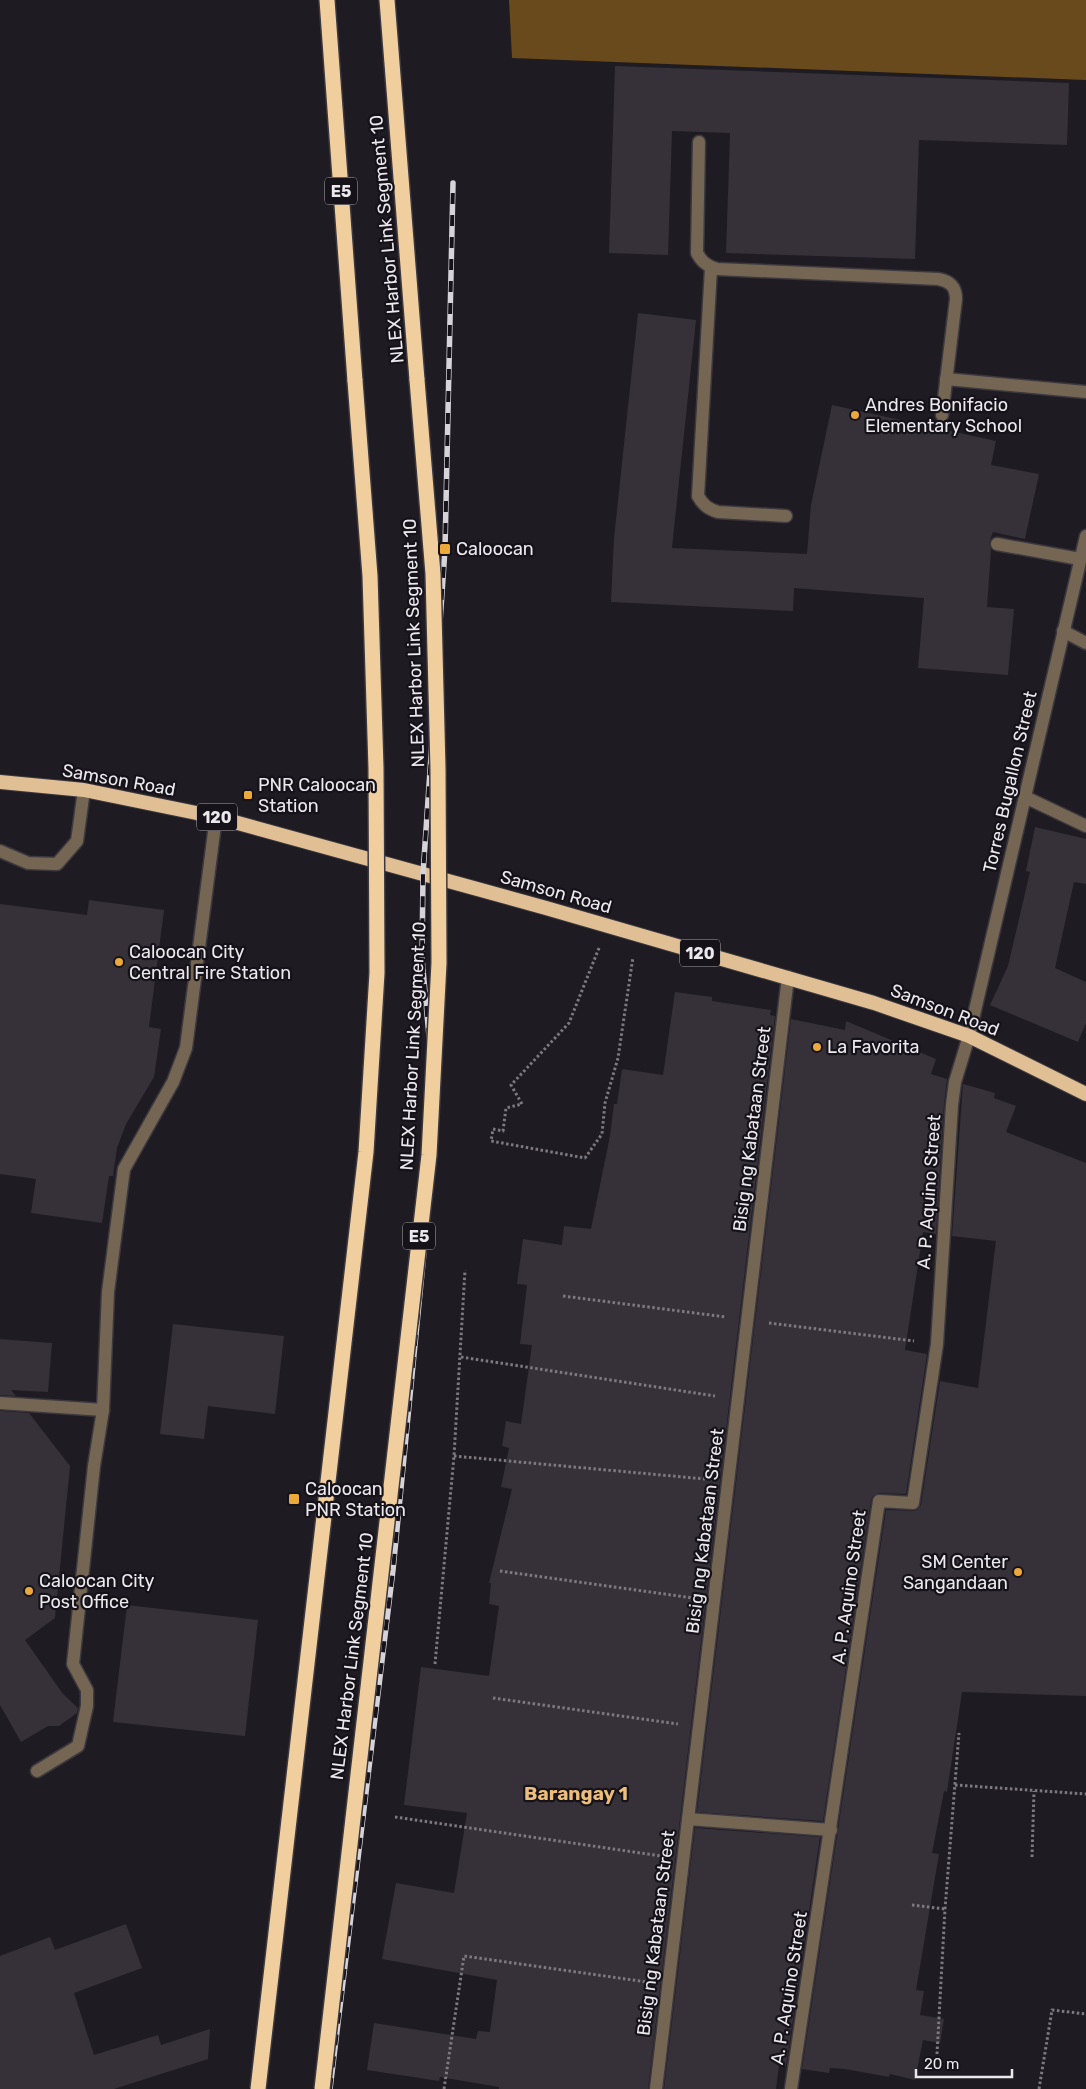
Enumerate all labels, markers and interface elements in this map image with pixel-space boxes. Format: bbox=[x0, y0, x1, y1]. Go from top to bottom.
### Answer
street label: NLEX Harbor Link Segment 10 bbox=[365, 114, 409, 364]
road number: E5 bbox=[325, 178, 357, 205]
place label: Andres Bonifacio Elementary School bbox=[865, 394, 1022, 437]
marker: Andres Bonifacio Elementary School bbox=[849, 409, 861, 421]
street label: NLEX Harbor Link Segment 10 bbox=[399, 518, 429, 768]
place label: Caloocan bbox=[456, 538, 534, 560]
marker: Caloocan bbox=[438, 542, 452, 556]
street label: Torres Bugallon Street bbox=[978, 689, 1042, 875]
street label: Samson Road bbox=[61, 759, 177, 801]
place label: PNR Caloocan Station bbox=[258, 774, 376, 817]
marker: PNR Caloocan Station bbox=[242, 789, 254, 801]
road number: 120 bbox=[197, 804, 237, 830]
street label: Samson Road bbox=[498, 866, 614, 918]
street label: NLEX Harbor Link Segment 10 bbox=[395, 921, 431, 1171]
road number: 120 bbox=[680, 940, 720, 966]
place label: Caloocan City Central Fire Station bbox=[129, 941, 291, 984]
marker: Caloocan City Central Fire Station bbox=[113, 956, 125, 968]
street label: Samson Road bbox=[888, 979, 1002, 1041]
street label: Bisig ng Kabataan Street bbox=[728, 1025, 776, 1233]
place label: La Favorita bbox=[827, 1036, 919, 1058]
marker: La Favorita bbox=[811, 1041, 823, 1053]
street label: A. P. Aquino Street bbox=[913, 1114, 945, 1270]
road number: E5 bbox=[403, 1222, 435, 1250]
street label: Bisig ng Kabataan Street bbox=[681, 1427, 729, 1635]
place label: Caloocan PNR Station bbox=[305, 1478, 406, 1521]
marker: Caloocan PNR Station bbox=[287, 1492, 301, 1506]
street label: A. P. Aquino Street bbox=[827, 1509, 871, 1665]
street label: NLEX Harbor Link Segment 10 bbox=[326, 1531, 378, 1781]
place label: SM Center Sangandaan bbox=[903, 1551, 1008, 1594]
marker: SM Center Sangandaan bbox=[1012, 1566, 1024, 1578]
place label: Caloocan City Post Office bbox=[39, 1570, 155, 1613]
marker: Caloocan City Post Office bbox=[23, 1585, 35, 1597]
district label: Barangay 1 bbox=[524, 1782, 628, 1805]
street label: Bisig ng Kabataan Street bbox=[632, 1829, 680, 2037]
street label: A. P. Aquino Street bbox=[766, 1910, 812, 2066]
scale bar bbox=[916, 2046, 1012, 2078]
text: 20 m bbox=[924, 2055, 959, 2073]

